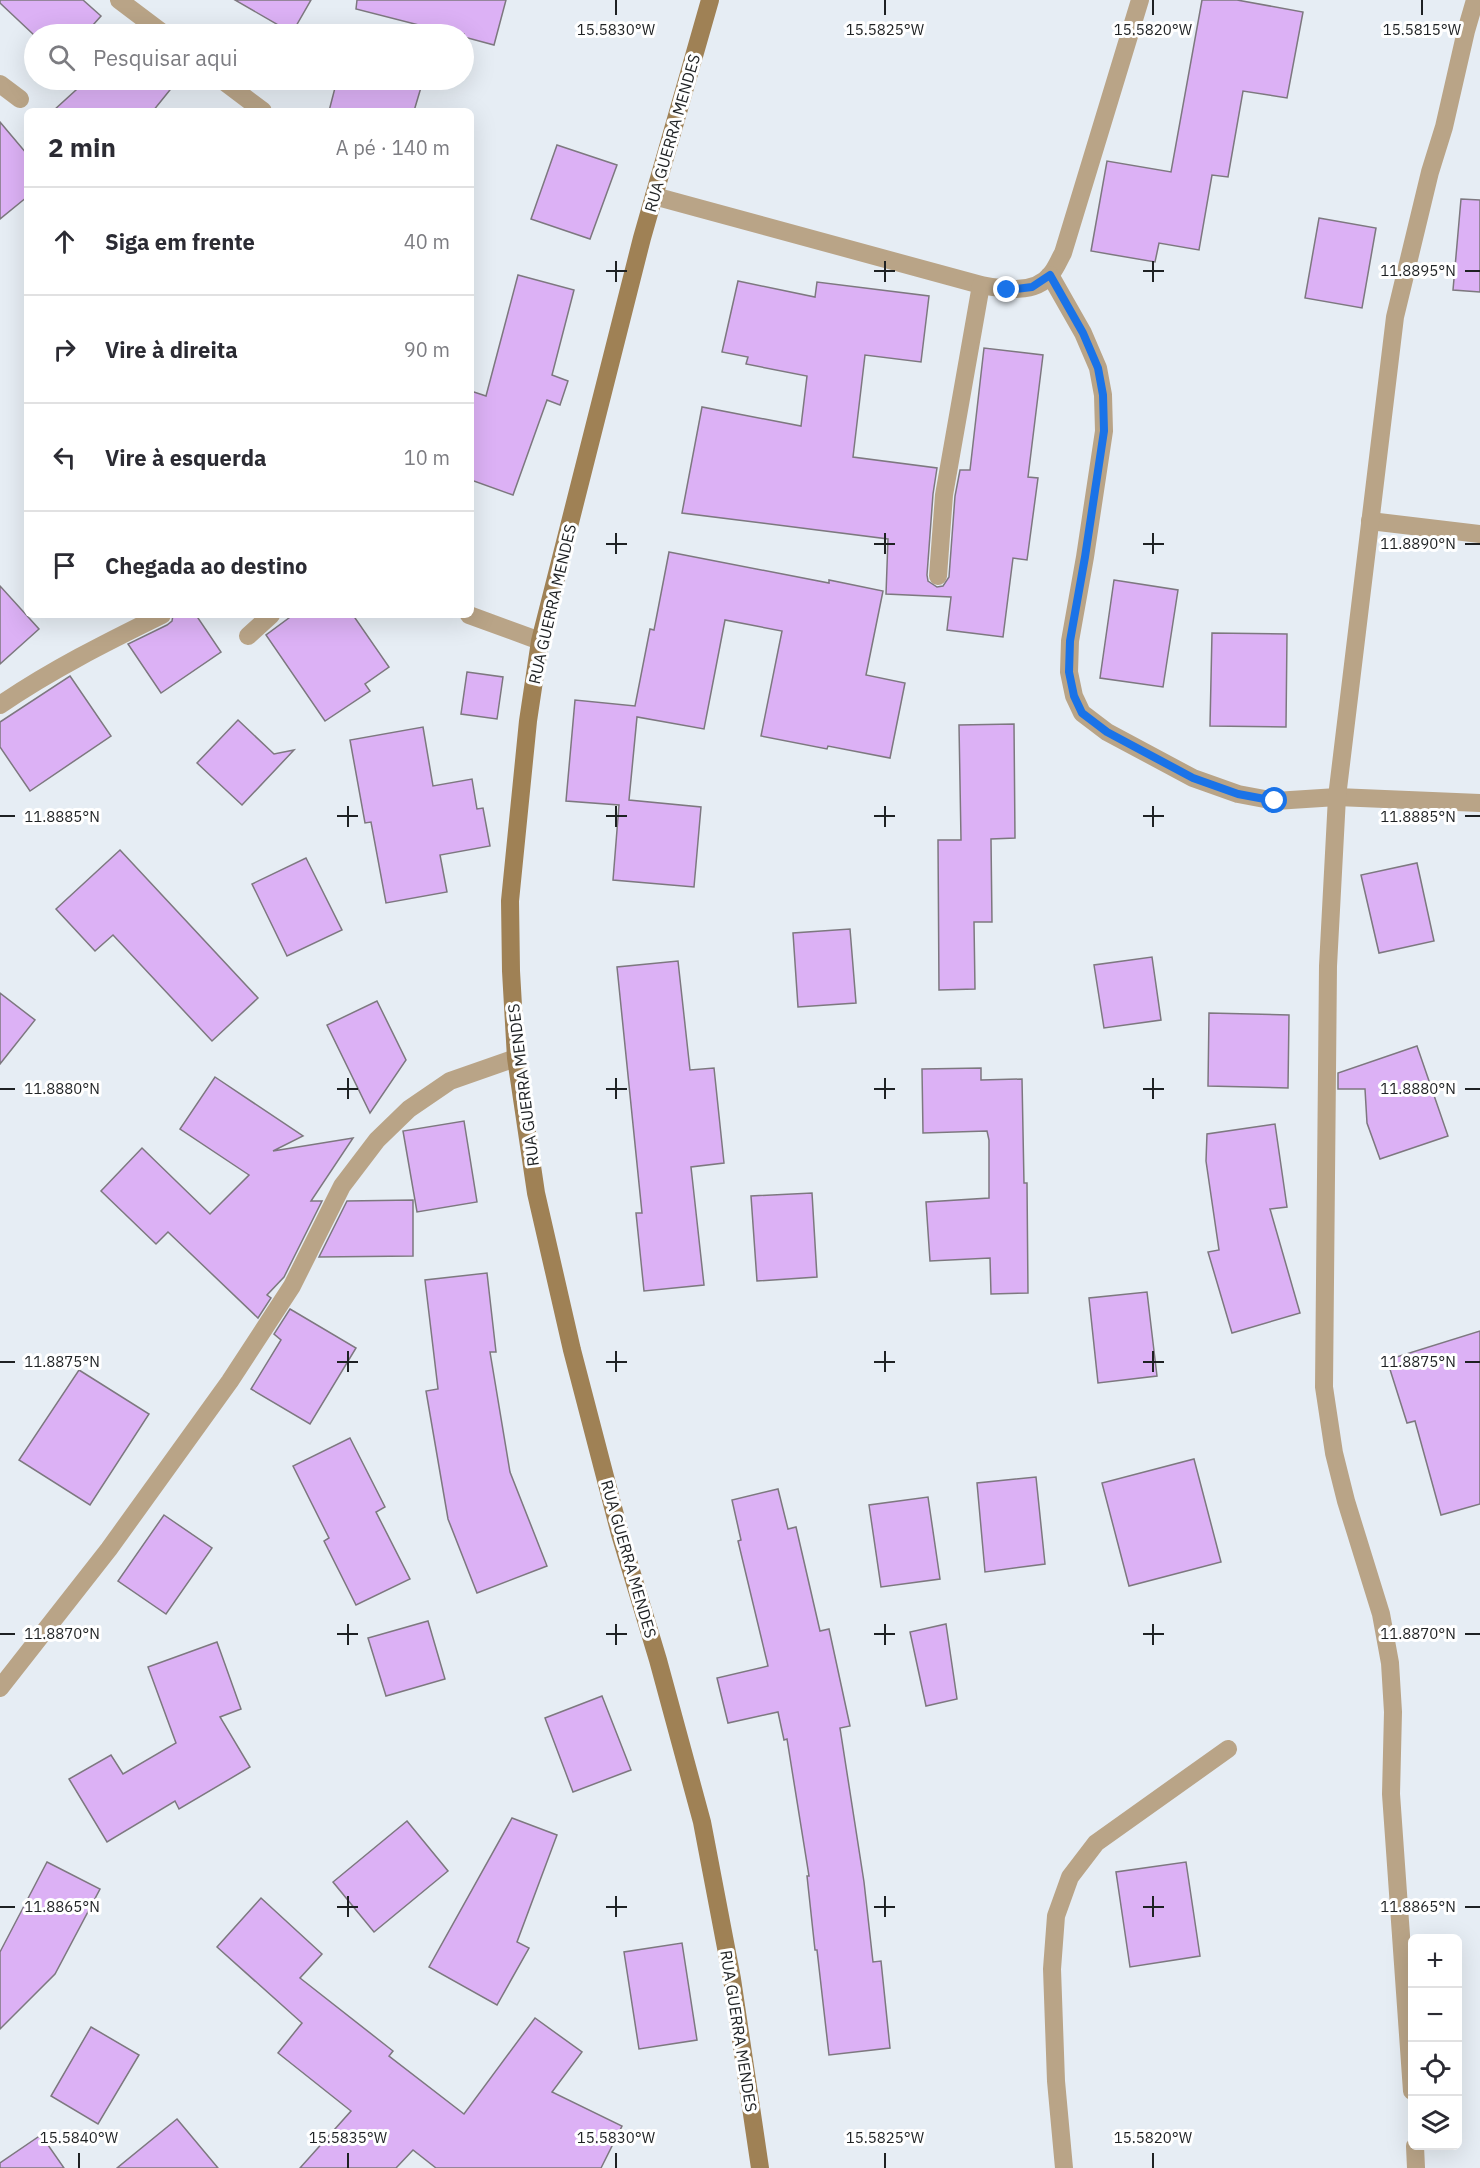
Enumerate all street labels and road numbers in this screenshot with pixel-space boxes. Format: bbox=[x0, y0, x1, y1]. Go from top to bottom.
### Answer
street label: RUA GUERRA MENDES bbox=[640, 52, 704, 214]
street label: RUA GUERRA MENDES bbox=[524, 522, 580, 686]
street label: RUA GUERRA MENDES bbox=[503, 1003, 543, 1167]
street label: RUA GUERRA MENDES bbox=[597, 1478, 661, 1640]
street label: RUA GUERRA MENDES bbox=[716, 1949, 762, 2113]

